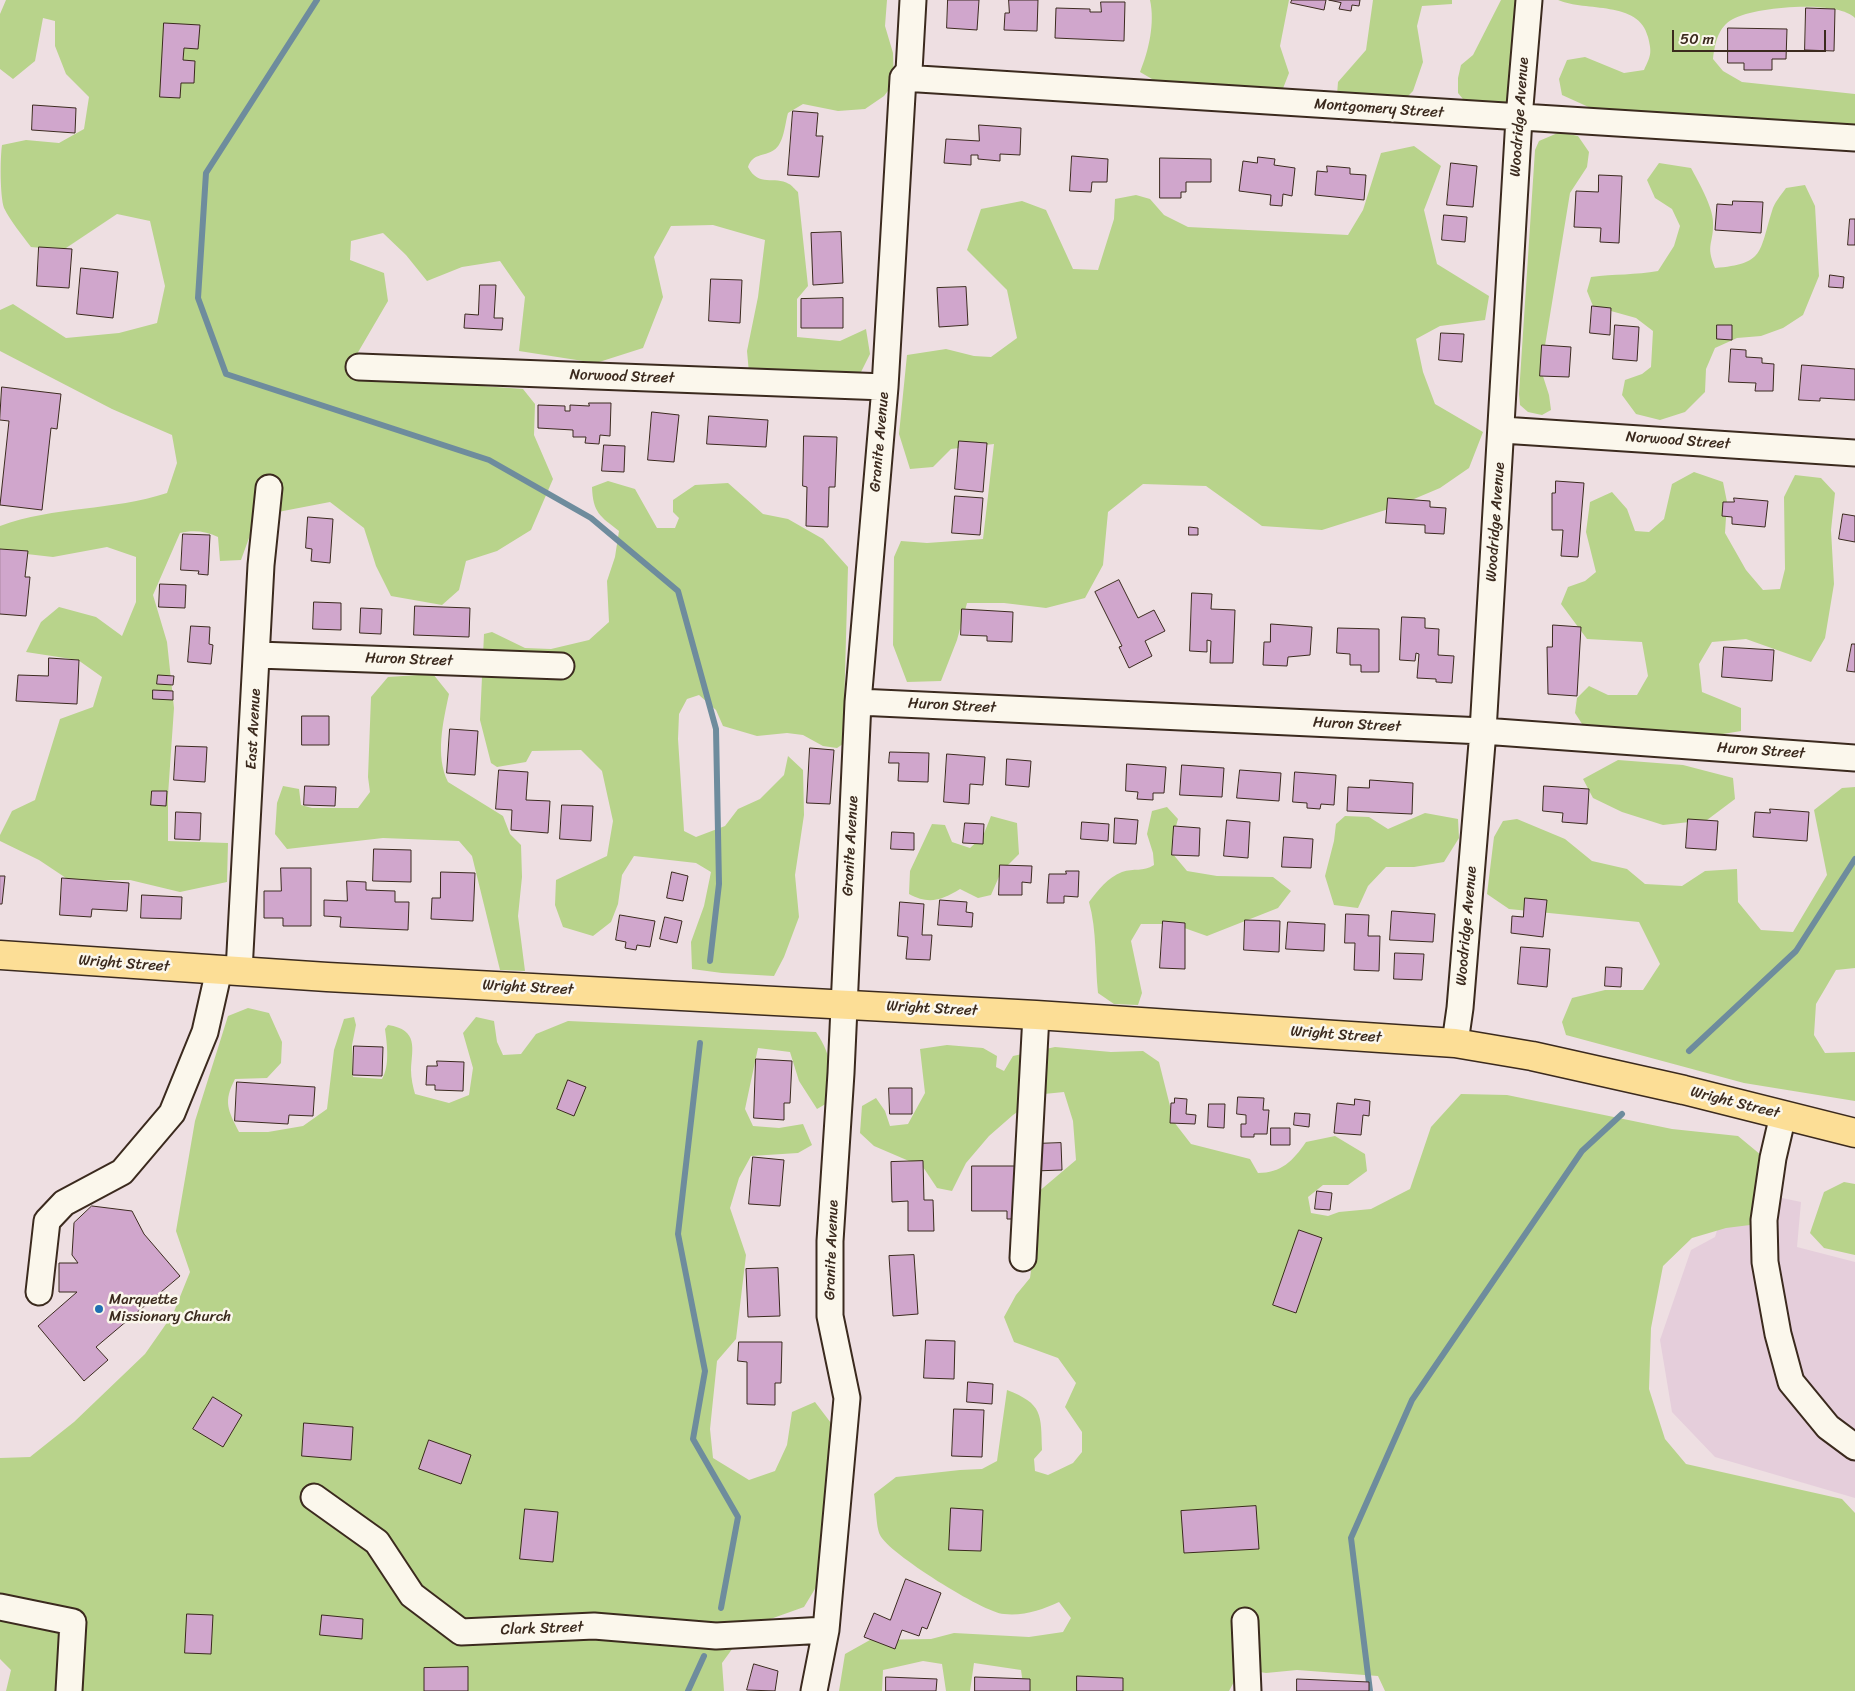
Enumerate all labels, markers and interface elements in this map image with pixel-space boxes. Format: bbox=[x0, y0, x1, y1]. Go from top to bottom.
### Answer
scale bar bbox=[1675, 20, 1829, 52]
text: 50 m bbox=[1680, 26, 1714, 52]
street label: Woodridge Avenue bbox=[1507, 57, 1533, 177]
street label: Montgomery Street bbox=[1314, 95, 1444, 123]
street label: Norwood Street bbox=[569, 366, 675, 388]
street label: Granite Avenue bbox=[867, 391, 893, 493]
street label: Norwood Street bbox=[1625, 428, 1731, 454]
street label: Woodridge Avenue bbox=[1483, 462, 1509, 582]
street label: Huron Street bbox=[365, 649, 453, 671]
street label: East Avenue bbox=[243, 688, 265, 770]
street label: Huron Street bbox=[908, 695, 996, 717]
street label: Huron Street bbox=[1313, 714, 1401, 736]
street label: Huron Street bbox=[1716, 739, 1806, 763]
street label: Granite Avenue bbox=[839, 795, 863, 897]
street label: Woodridge Avenue bbox=[1453, 865, 1481, 987]
street label: Wright Street bbox=[78, 952, 170, 976]
street label: Wright Street bbox=[482, 977, 574, 999]
street label: Wright Street bbox=[886, 998, 978, 1020]
street label: Wright Street bbox=[1290, 1023, 1382, 1047]
street label: Wright Street bbox=[1689, 1083, 1781, 1123]
street label: Granite Avenue bbox=[821, 1200, 843, 1300]
place label: Marquette Missionary Church bbox=[109, 1291, 231, 1326]
marker: Marquette Missionary Church bbox=[93, 1303, 105, 1315]
street label: Clark Street bbox=[500, 1619, 584, 1639]

